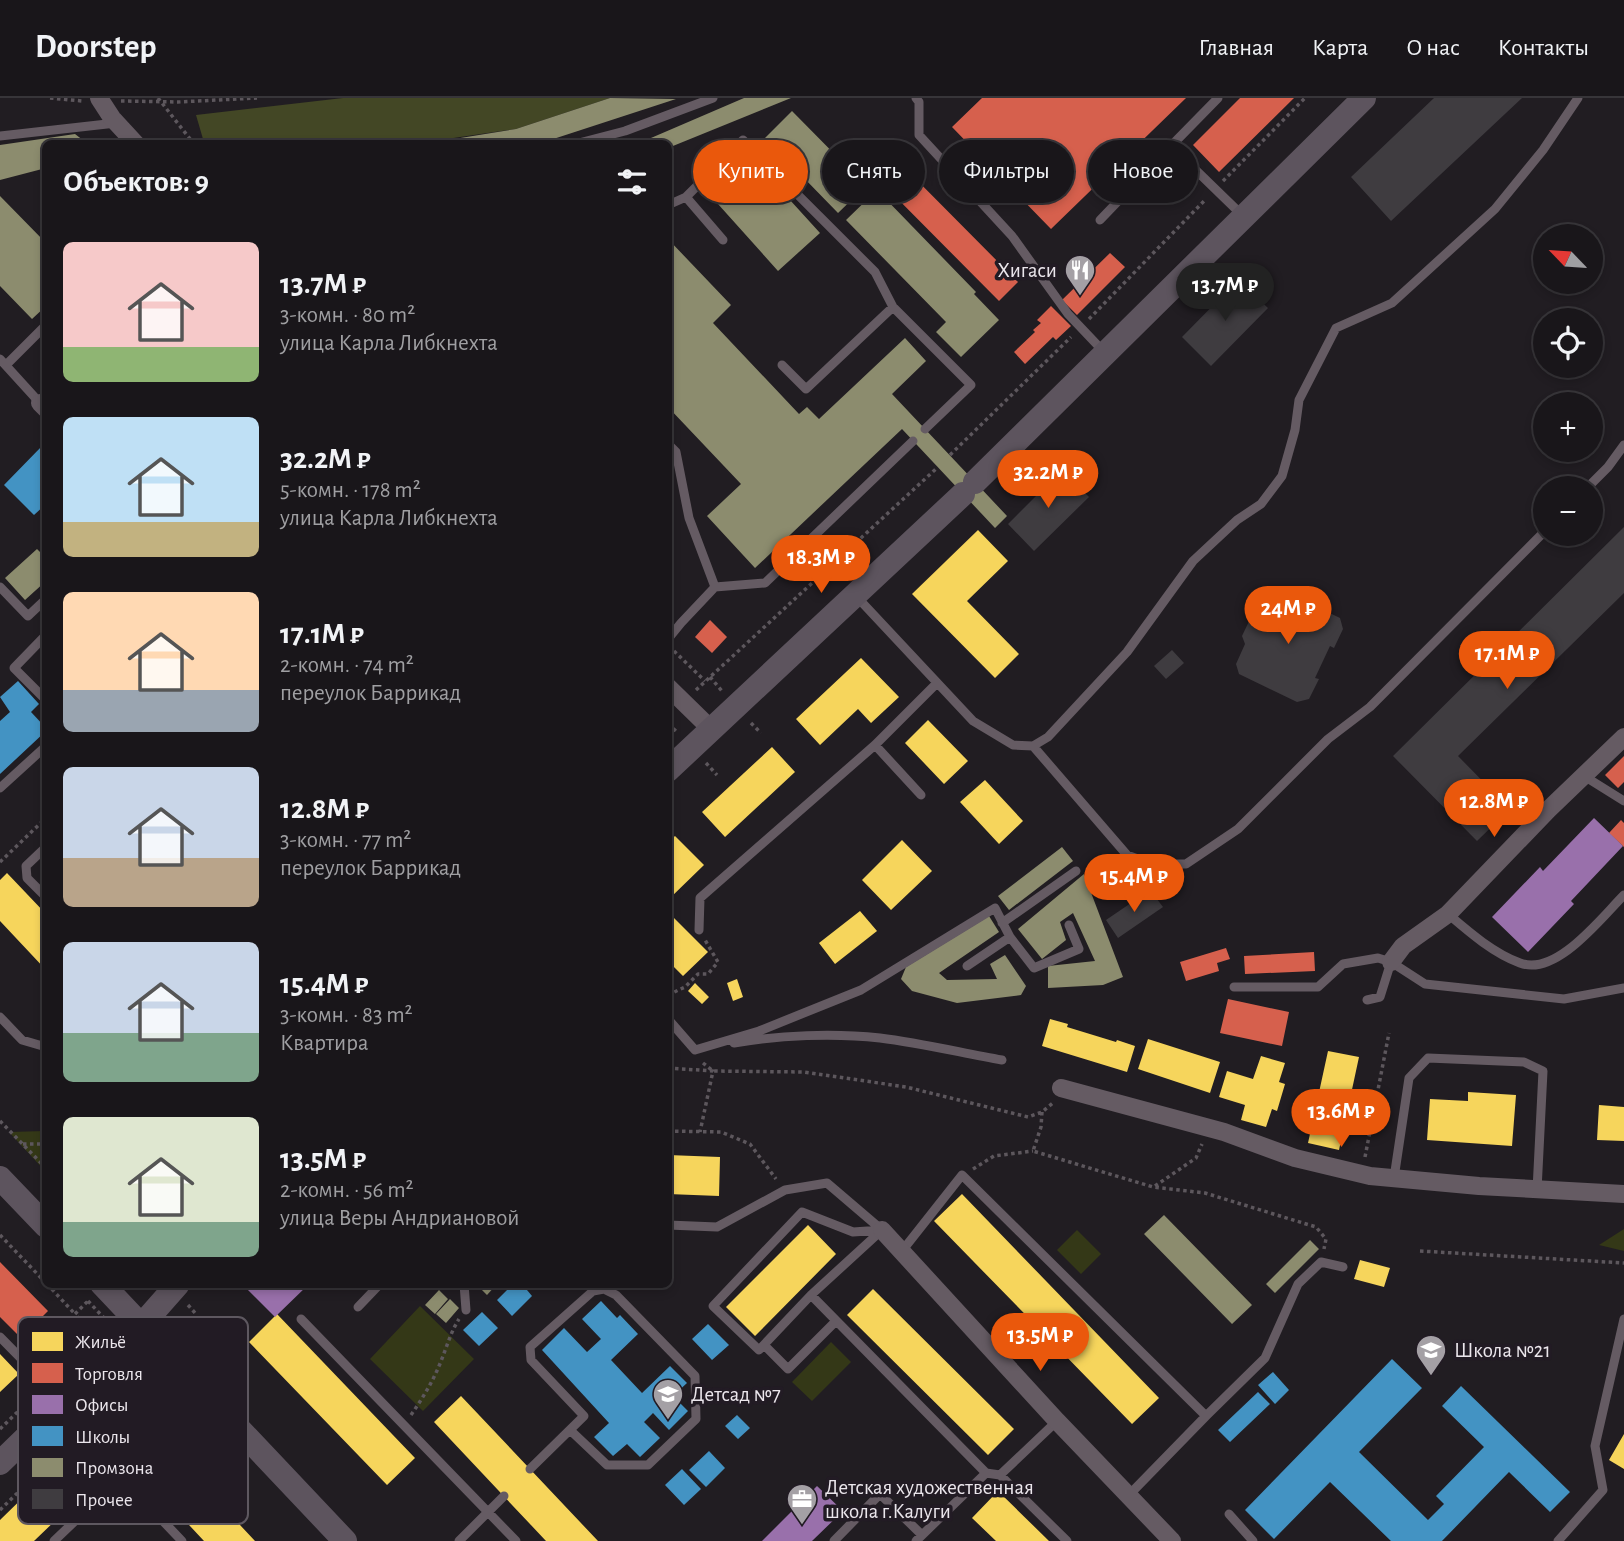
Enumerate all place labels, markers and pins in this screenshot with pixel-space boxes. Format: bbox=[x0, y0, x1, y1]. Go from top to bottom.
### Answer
restaurant icon: Хигаси bbox=[1063, 253, 1097, 297]
place label: Хигаси bbox=[998, 260, 1057, 281]
pin: 13.7M ₽ bbox=[1160, 264, 1290, 323]
pin: 32.2M ₽ bbox=[983, 450, 1113, 510]
pin: 18.3M ₽ bbox=[756, 536, 886, 595]
pin: 24M ₽ bbox=[1239, 587, 1337, 646]
pin: 17.1M ₽ bbox=[1442, 632, 1572, 691]
pin: 12.8M ₽ bbox=[1429, 780, 1559, 839]
pin: 15.4M ₽ bbox=[1069, 854, 1199, 914]
pin: 13.6M ₽ bbox=[1276, 1090, 1406, 1149]
pin: 13.5M ₽ bbox=[975, 1314, 1105, 1373]
school or university icon: Школа №21 bbox=[1414, 1333, 1448, 1377]
place label: Школа №21 bbox=[1454, 1340, 1551, 1361]
school or university icon: Детсад №7 bbox=[651, 1377, 685, 1421]
place label: Детсад №7 bbox=[691, 1384, 781, 1405]
place label: Детская художественная школа г.Калуги bbox=[825, 1477, 1034, 1522]
office icon: Детская художественная школа г.Калуги bbox=[785, 1482, 819, 1526]

